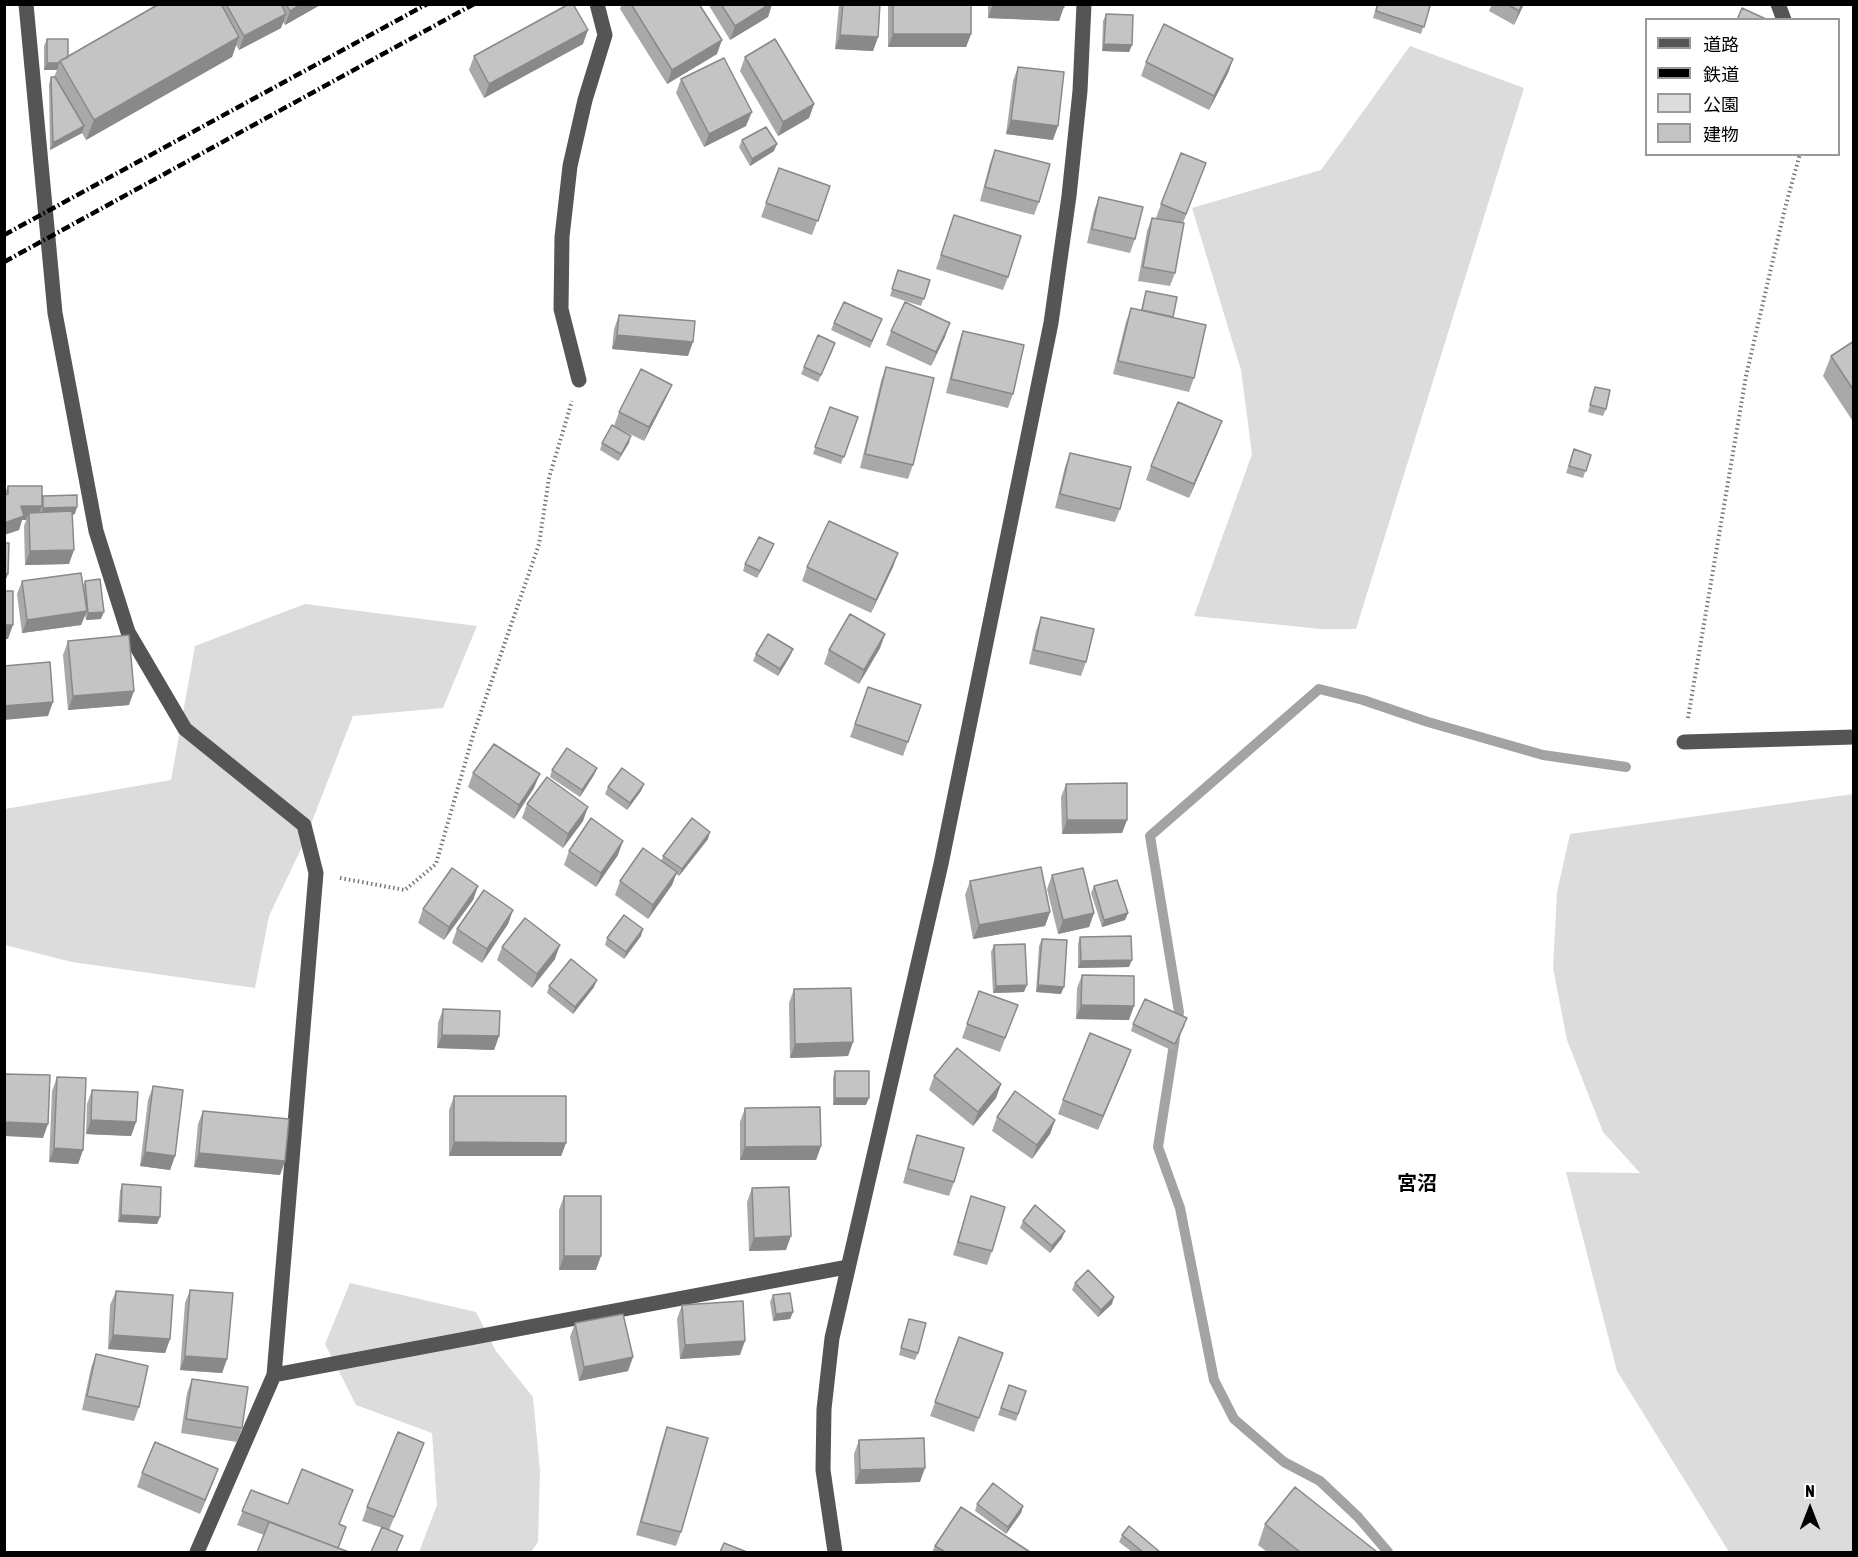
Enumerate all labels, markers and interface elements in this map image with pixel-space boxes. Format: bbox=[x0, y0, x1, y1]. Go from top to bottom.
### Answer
legend bbox=[1645, 18, 1840, 156]
text: 道路 bbox=[1703, 34, 1739, 55]
text: 鉄道 bbox=[1703, 64, 1739, 85]
text: 公園 bbox=[1703, 94, 1739, 115]
text: 建物 bbox=[1703, 124, 1739, 145]
district label: 宮沼 bbox=[1397, 1172, 1437, 1196]
north arrow bbox=[1780, 1479, 1840, 1539]
text: N bbox=[1805, 1482, 1815, 1500]

